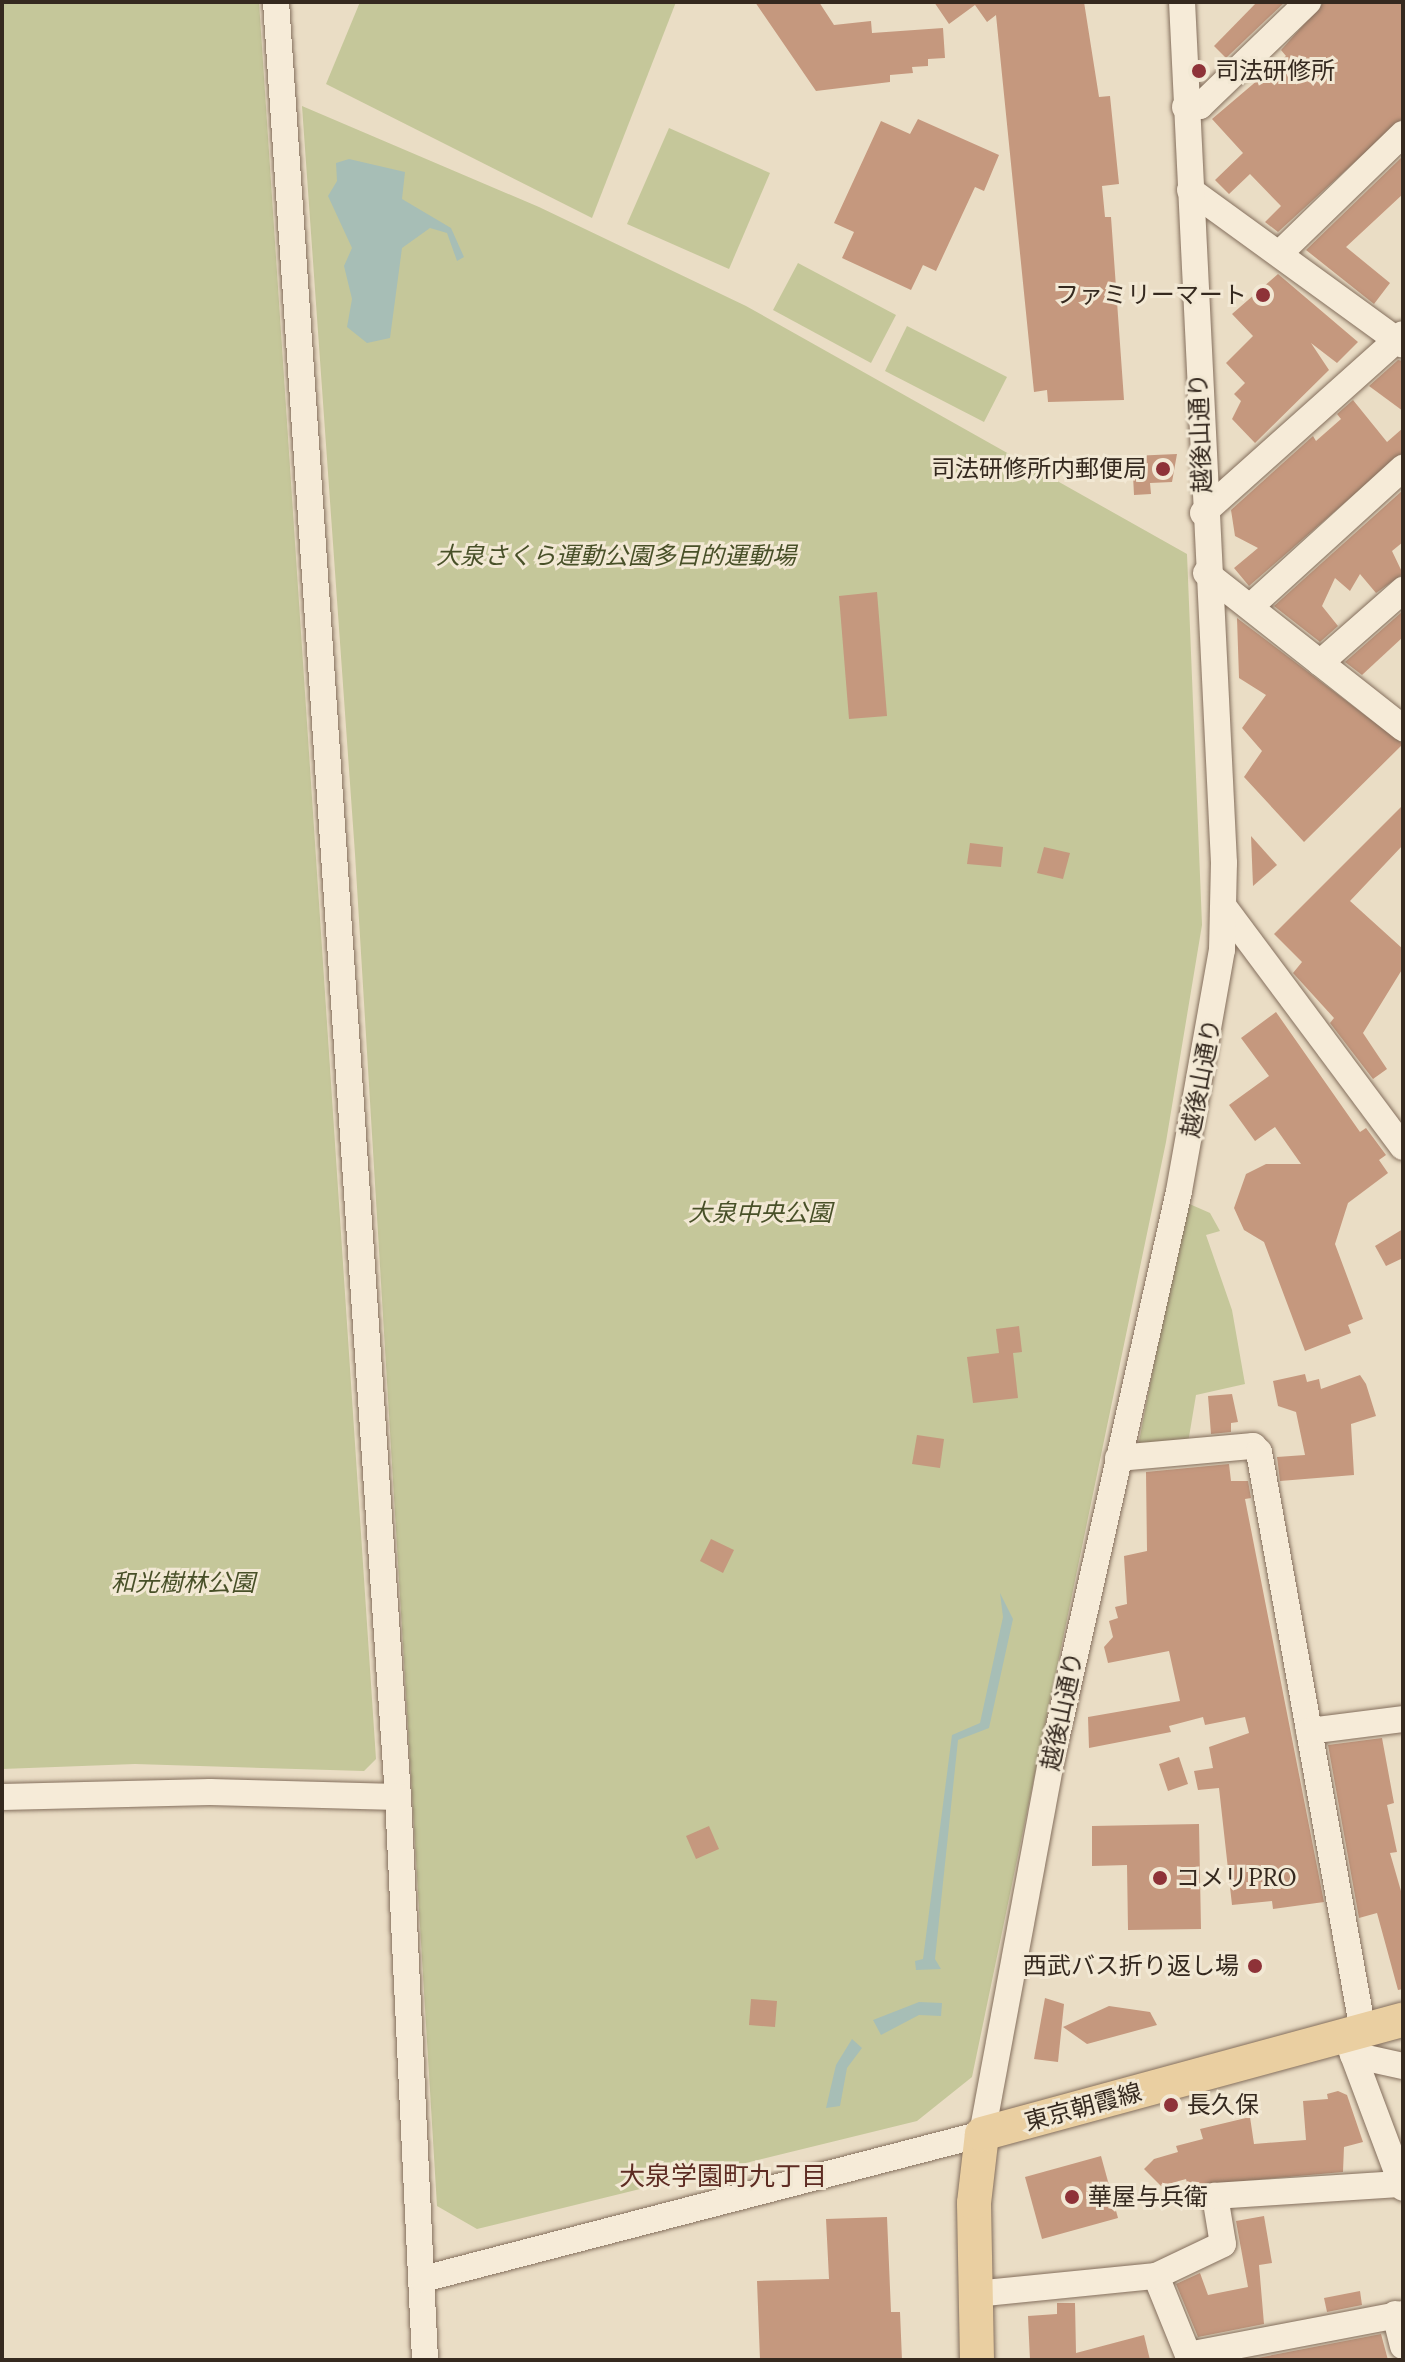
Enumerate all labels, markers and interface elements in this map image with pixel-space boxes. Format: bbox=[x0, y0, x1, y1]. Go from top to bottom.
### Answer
place label: 司法研修所 bbox=[1215, 57, 1335, 85]
marker: 司法研修所 bbox=[1190, 62, 1208, 80]
place label: ファミリーマート bbox=[1055, 281, 1247, 309]
marker: ファミリーマート bbox=[1254, 286, 1272, 304]
street label: 越後山通り bbox=[1184, 373, 1216, 493]
place label: 司法研修所内郵便局 bbox=[931, 455, 1147, 483]
marker: 司法研修所内郵便局 bbox=[1154, 460, 1172, 478]
park label: 大泉さくら運動公園多目的運動場 bbox=[436, 542, 796, 570]
street label: 越後山通り bbox=[1175, 1016, 1227, 1140]
park label: 大泉中央公園 bbox=[688, 1199, 832, 1227]
park label: 和光樹林公園 bbox=[111, 1569, 255, 1597]
street label: 越後山通り bbox=[1035, 1649, 1089, 1773]
place label: コメリPRO bbox=[1176, 1864, 1297, 1892]
marker: コメリPRO bbox=[1151, 1869, 1169, 1887]
place label: 西武バス折り返し場 bbox=[1023, 1952, 1239, 1980]
marker: 西武バス折り返し場 bbox=[1246, 1957, 1264, 1975]
street label: 東京朝霞線 bbox=[1021, 2078, 1145, 2136]
place label: 長久保 bbox=[1187, 2091, 1259, 2119]
marker: 長久保 bbox=[1162, 2096, 1180, 2114]
district label: 大泉学園町九丁目 bbox=[619, 2160, 827, 2192]
place label: 華屋与兵衛 bbox=[1088, 2183, 1208, 2211]
marker: 華屋与兵衛 bbox=[1063, 2188, 1081, 2206]

